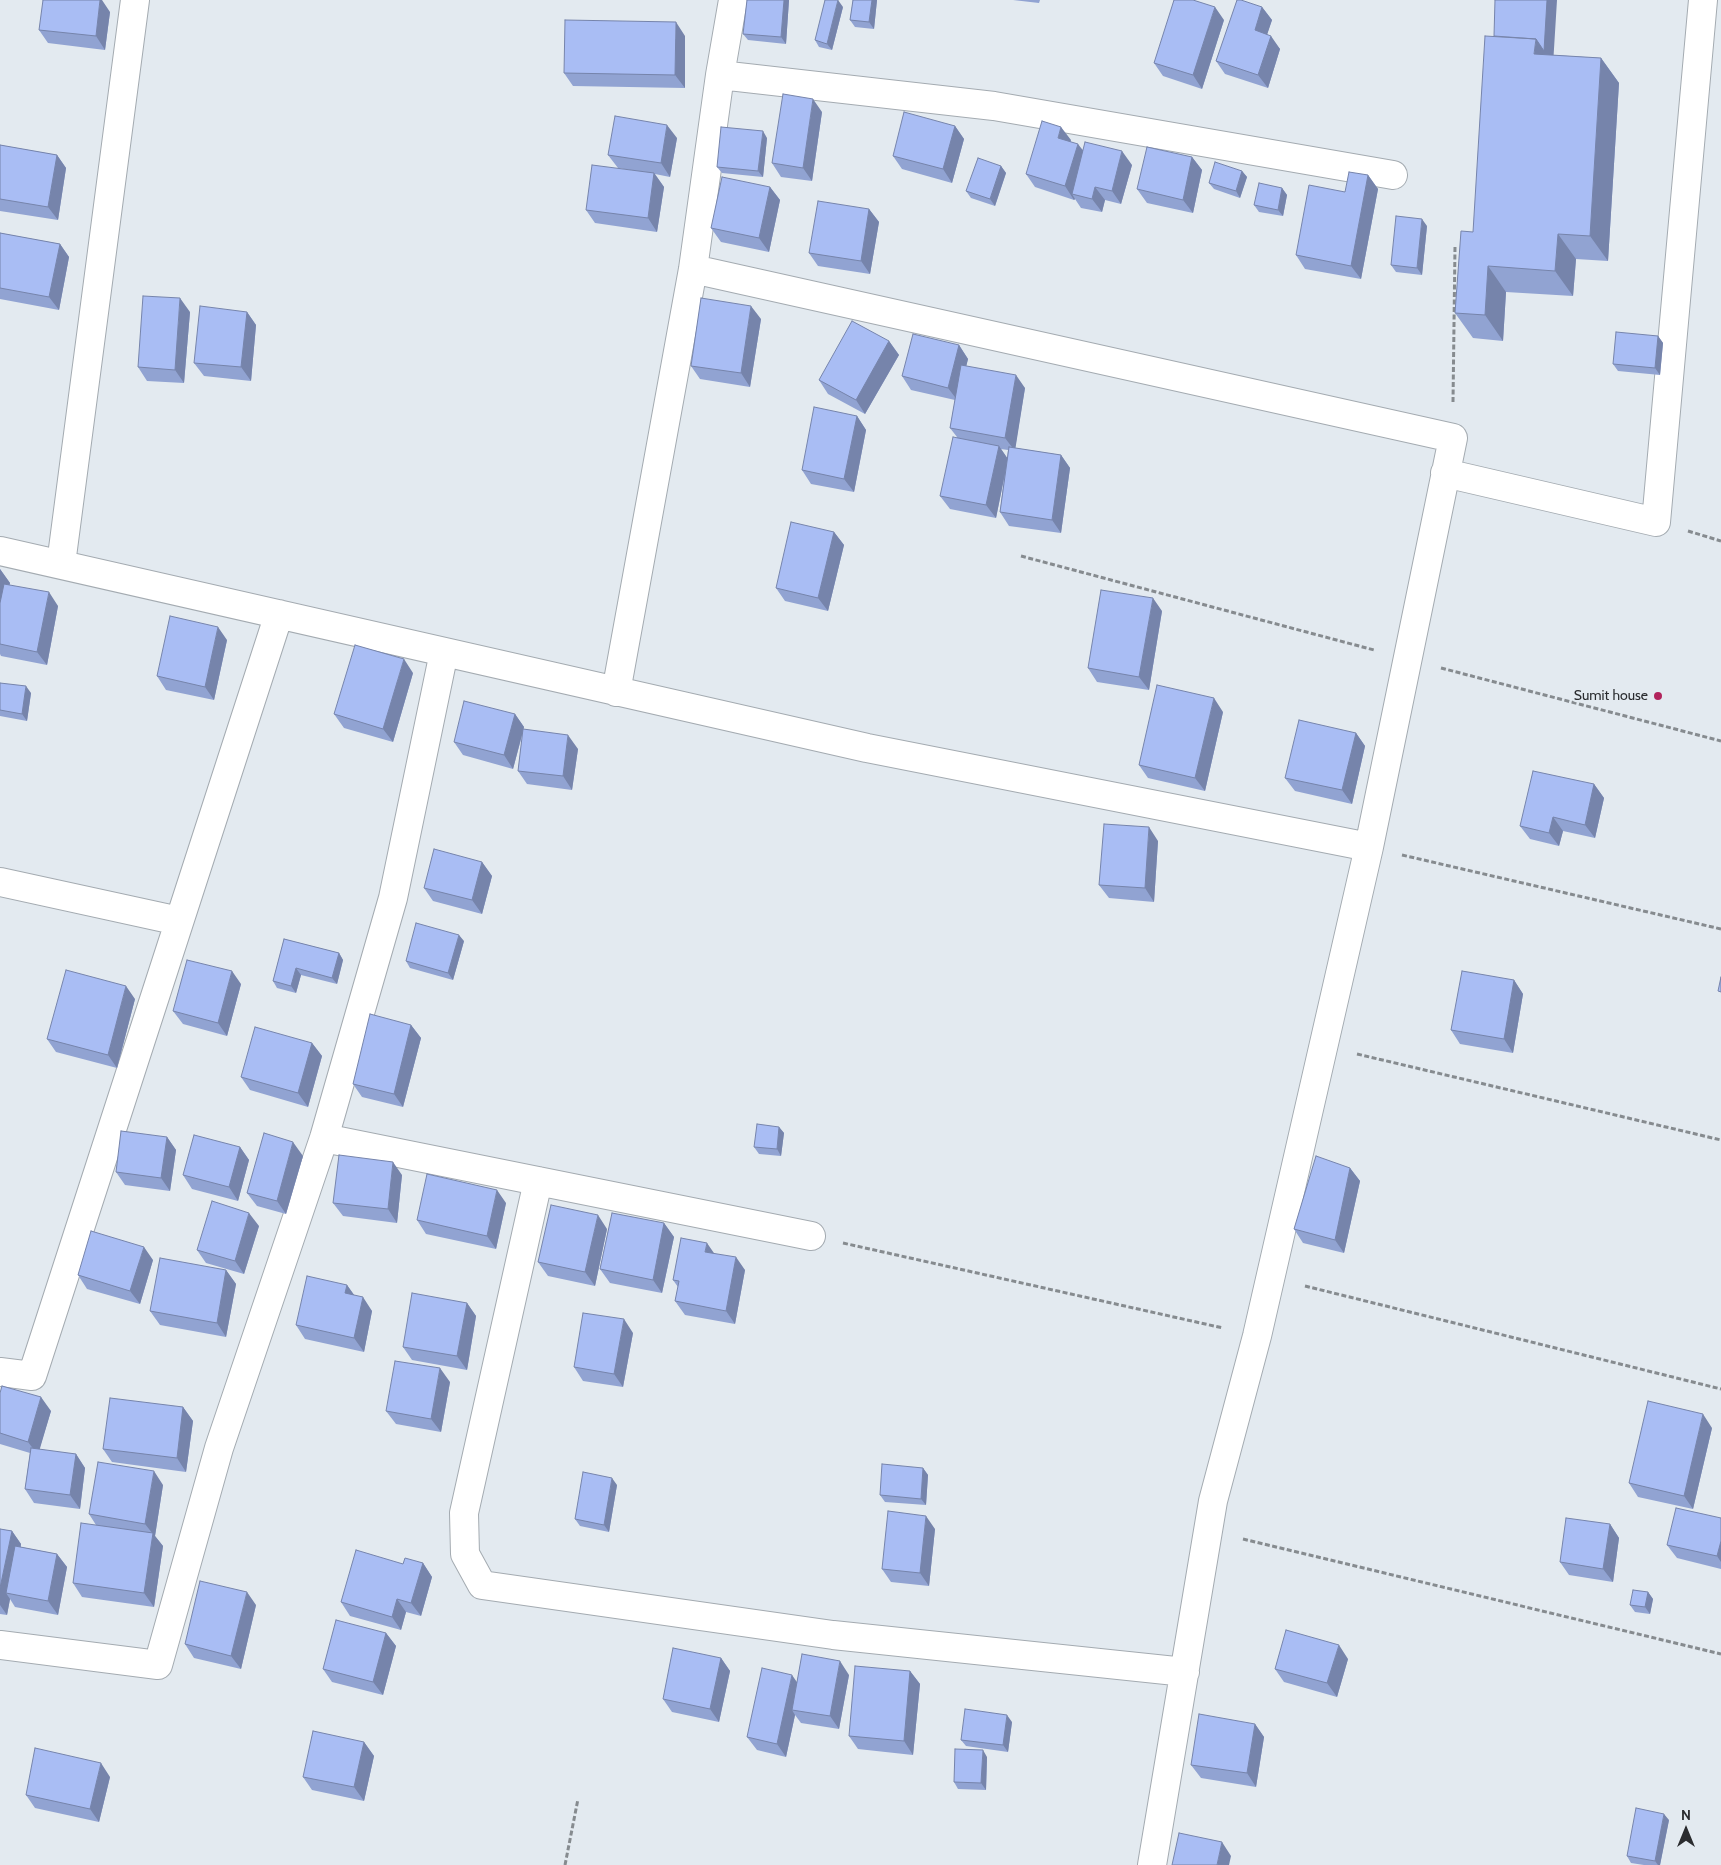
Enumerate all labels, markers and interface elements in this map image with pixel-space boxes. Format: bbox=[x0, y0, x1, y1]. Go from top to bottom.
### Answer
place label: Sumit house bbox=[1574, 688, 1648, 704]
marker: Sumit house bbox=[1652, 690, 1664, 702]
north arrow bbox=[1661, 1805, 1711, 1855]
text: N bbox=[1681, 1806, 1691, 1824]

